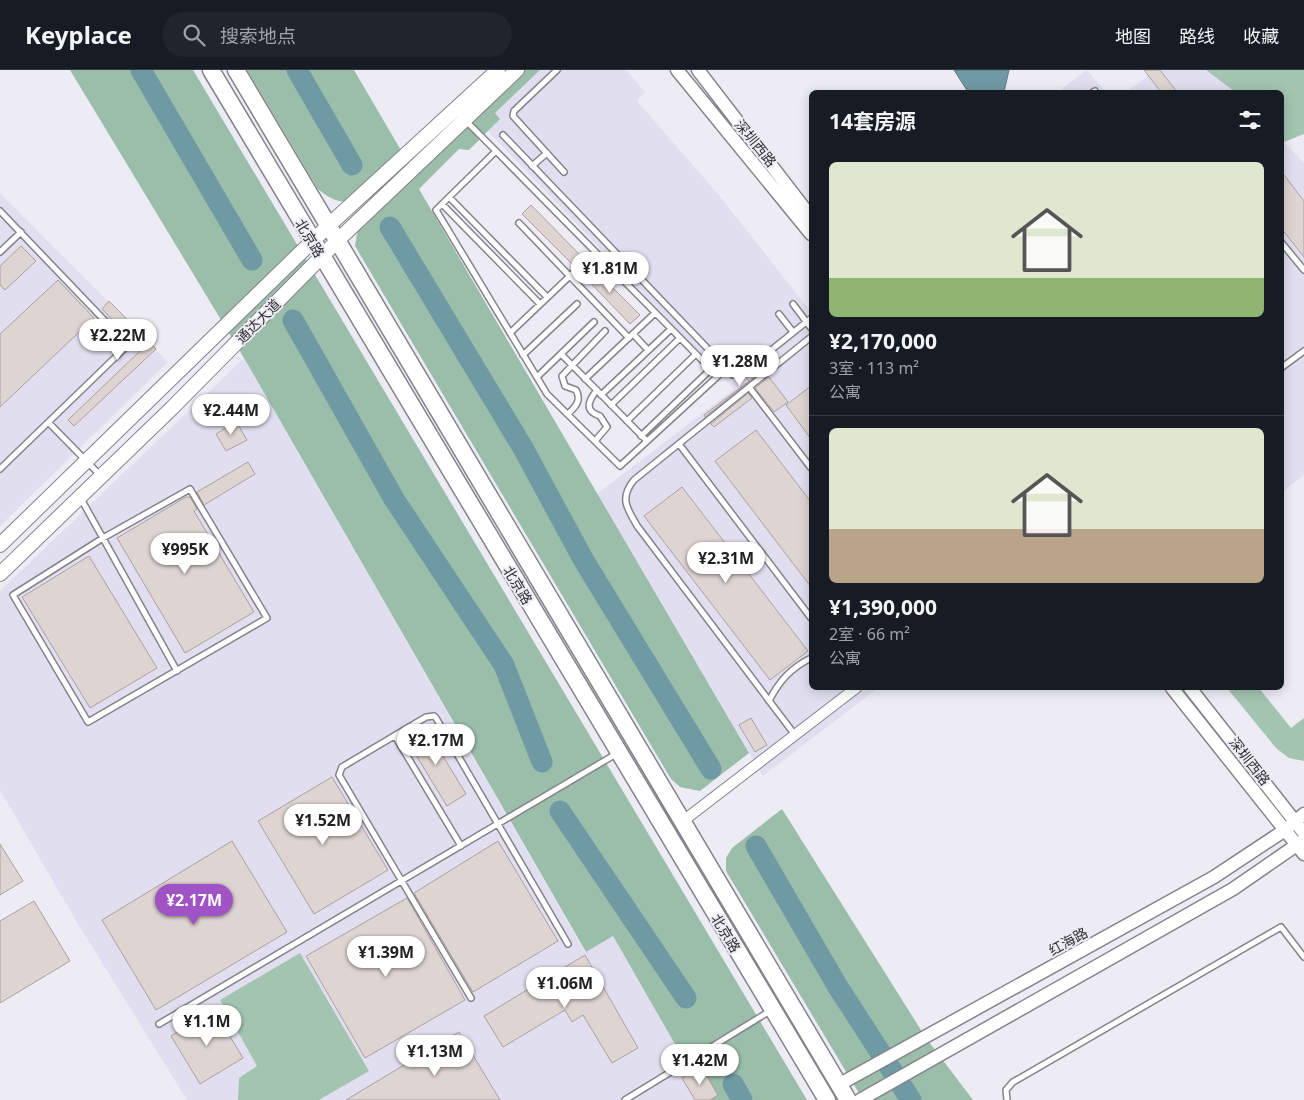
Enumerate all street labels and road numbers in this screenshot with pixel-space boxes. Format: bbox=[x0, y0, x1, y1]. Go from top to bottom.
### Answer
street label: 深圳西路 bbox=[731, 115, 781, 171]
street label: 北京路 bbox=[291, 215, 329, 261]
street label: 通达大道 bbox=[231, 294, 285, 348]
street label: 北京路 bbox=[499, 562, 537, 608]
street label: 深圳西路 bbox=[1225, 733, 1275, 789]
street label: 北京路 bbox=[707, 910, 745, 956]
street label: 红海路 bbox=[1045, 923, 1091, 959]

